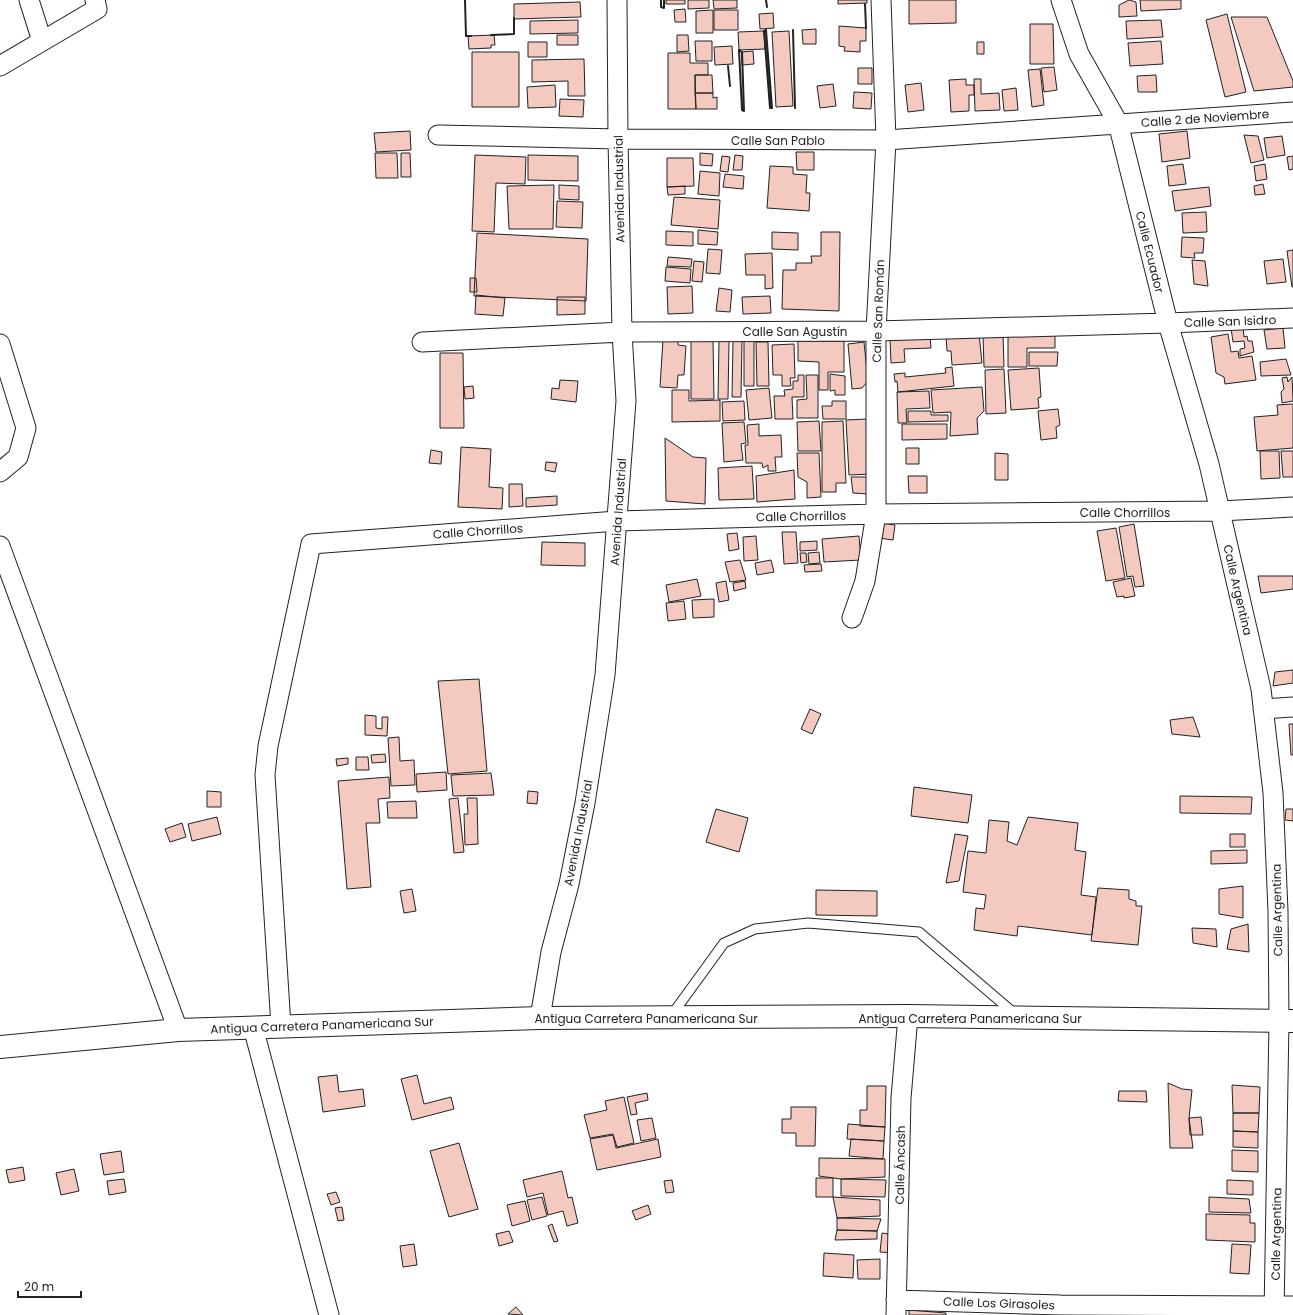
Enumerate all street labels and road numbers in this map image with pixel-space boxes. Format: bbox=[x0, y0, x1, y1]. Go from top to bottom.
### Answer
street label: Calle 2 de Noviembre bbox=[1140, 105, 1270, 131]
street label: Calle San Pablo bbox=[731, 132, 825, 149]
street label: Avenida Industrial bbox=[610, 135, 628, 243]
street label: Calle Ecuador bbox=[1132, 209, 1168, 295]
street label: Calle San Román bbox=[868, 259, 888, 363]
street label: Calle San Isidro bbox=[1184, 311, 1277, 331]
street label: Calle San Agustín bbox=[742, 323, 848, 340]
street label: Avenida Industrial bbox=[606, 458, 630, 566]
street label: Calle Chorrillos bbox=[1080, 504, 1170, 521]
street label: Calle Chorrillos bbox=[756, 507, 846, 525]
street label: Calle Chorrillos bbox=[432, 519, 524, 543]
street label: Calle Argentina bbox=[1219, 543, 1257, 637]
street label: Avenida Industrial bbox=[559, 778, 597, 888]
street label: Calle Argentina bbox=[1268, 863, 1286, 957]
street label: Antigua Carretera Panamericana Sur bbox=[534, 1010, 758, 1027]
street label: Antigua Carretera Panamericana Sur bbox=[858, 1010, 1082, 1027]
street label: Antigua Carretera Panamericana Sur bbox=[210, 1013, 434, 1037]
street label: Calle Áncash bbox=[891, 1125, 909, 1205]
street label: Calle Argentina bbox=[1267, 1187, 1285, 1281]
street label: Calle Los Girasoles bbox=[943, 1293, 1055, 1313]

